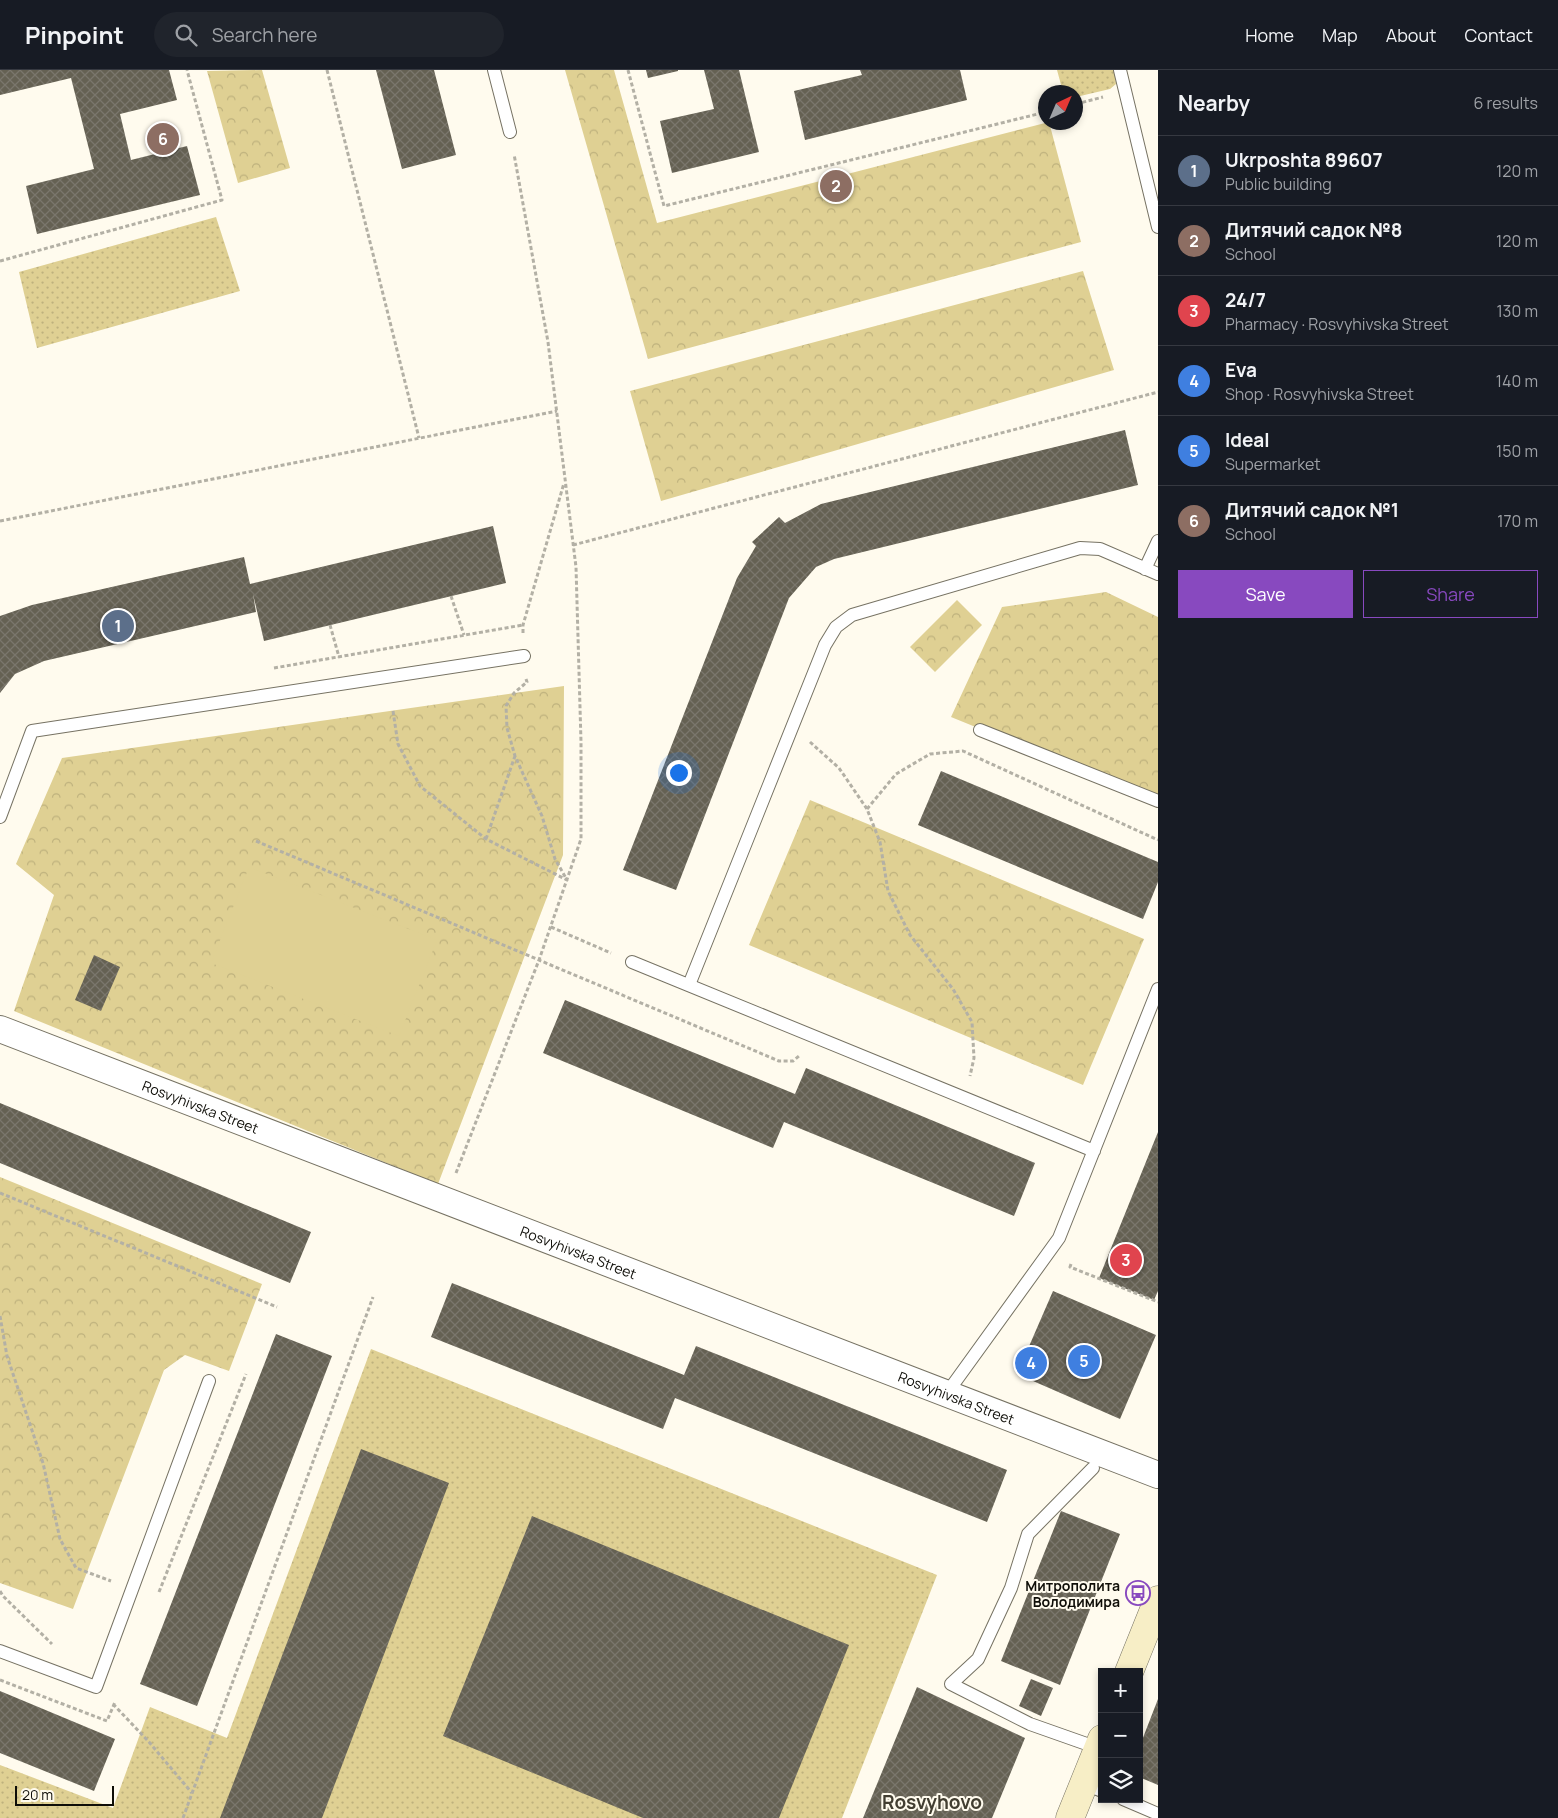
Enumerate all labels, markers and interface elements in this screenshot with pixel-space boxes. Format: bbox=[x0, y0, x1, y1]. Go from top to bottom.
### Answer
search box bbox=[154, 12, 504, 57]
text: Pinpoint bbox=[25, 18, 124, 51]
icon: search bbox=[172, 21, 200, 49]
text: Search here bbox=[212, 22, 317, 48]
text: Home bbox=[1245, 23, 1294, 47]
text: Map bbox=[1322, 23, 1358, 47]
text: About bbox=[1386, 23, 1436, 47]
text: Contact bbox=[1464, 23, 1533, 47]
north arrow bbox=[1038, 85, 1083, 130]
text: Nearby bbox=[1178, 89, 1250, 117]
text: 6 results bbox=[1473, 92, 1538, 114]
pin: 6 bbox=[147, 120, 179, 158]
text: Ukrposhta 89607 bbox=[1225, 147, 1383, 173]
text: 1 bbox=[1190, 160, 1198, 182]
text: 120 m bbox=[1496, 160, 1538, 182]
pin: 2 bbox=[820, 167, 852, 205]
text: Public building bbox=[1225, 173, 1332, 195]
text: Дитячий садок №8 bbox=[1225, 217, 1402, 243]
text: 2 bbox=[1189, 230, 1199, 252]
text: 120 m bbox=[1496, 230, 1538, 252]
text: School bbox=[1225, 243, 1276, 265]
text: 24/7 bbox=[1225, 287, 1266, 313]
text: 3 bbox=[1189, 300, 1199, 322]
text: 130 m bbox=[1496, 300, 1538, 322]
text: Pharmacy · Rosvyhivska Street bbox=[1225, 313, 1449, 335]
text: Eva bbox=[1225, 357, 1257, 383]
text: 4 bbox=[1189, 370, 1199, 392]
text: 140 m bbox=[1496, 370, 1538, 392]
text: Shop · Rosvyhivska Street bbox=[1225, 383, 1414, 405]
text: Ideal bbox=[1225, 427, 1270, 453]
text: 5 bbox=[1189, 440, 1199, 462]
text: 150 m bbox=[1496, 440, 1538, 462]
text: Supermarket bbox=[1225, 453, 1321, 475]
text: Дитячий садок №1 bbox=[1225, 497, 1399, 523]
text: 6 bbox=[1189, 510, 1199, 532]
text: 170 m bbox=[1497, 510, 1538, 532]
text: School bbox=[1225, 523, 1276, 545]
button: Save bbox=[1178, 570, 1353, 618]
button: Share bbox=[1363, 570, 1538, 618]
pin: 1 bbox=[102, 607, 134, 645]
your location bbox=[666, 760, 692, 786]
street label: Rosvyhivska Street bbox=[140, 1075, 262, 1137]
street label: Rosvyhivska Street bbox=[518, 1221, 640, 1283]
pin: 3 bbox=[1110, 1241, 1142, 1279]
pin: 5 bbox=[1068, 1342, 1100, 1380]
pin: 4 bbox=[1015, 1344, 1047, 1382]
street label: Rosvyhivska Street bbox=[896, 1366, 1018, 1429]
place label: Митрополита Володимира bbox=[1025, 1576, 1120, 1611]
bus stop icon: Митрополита Володимира bbox=[1125, 1580, 1151, 1606]
map controls bbox=[1098, 1668, 1143, 1803]
button: + bbox=[1098, 1668, 1143, 1713]
button: − bbox=[1098, 1713, 1143, 1758]
button: layers bbox=[1098, 1758, 1143, 1803]
scale bar bbox=[15, 1783, 114, 1806]
text: 20 m bbox=[22, 1785, 53, 1804]
district label: Rosvyhovo bbox=[882, 1789, 982, 1815]

